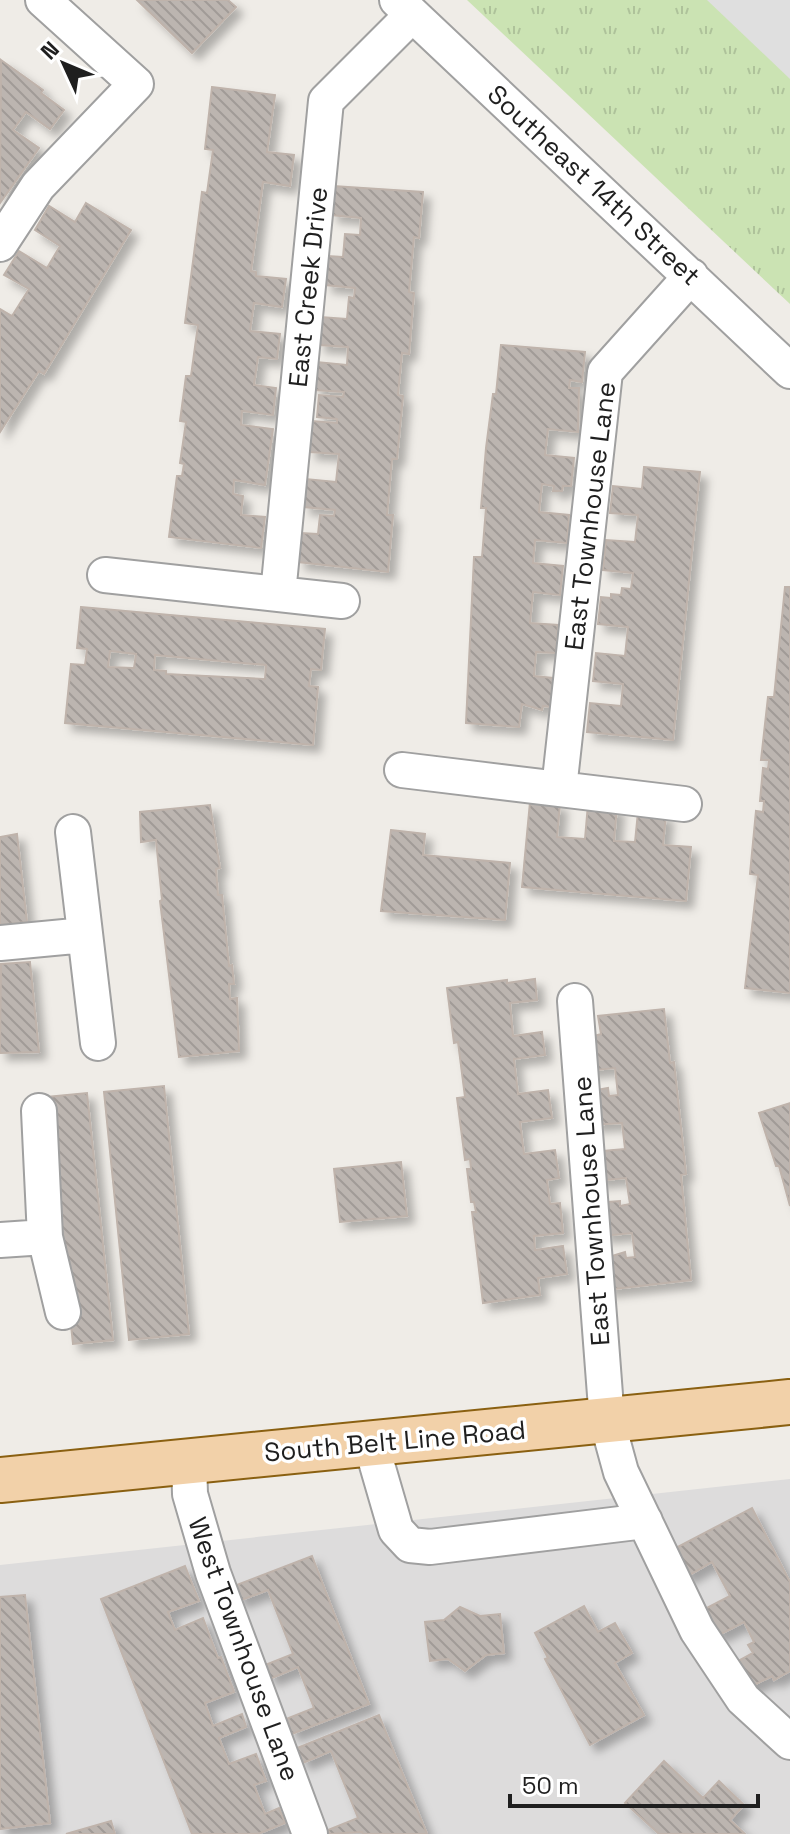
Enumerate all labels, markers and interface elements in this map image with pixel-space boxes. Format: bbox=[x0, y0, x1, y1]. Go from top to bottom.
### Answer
north arrow bbox=[24, 24, 104, 104]
text: N bbox=[34, 35, 65, 65]
street label: Southeast 14th Street bbox=[480, 77, 708, 293]
street label: East Creek Drive bbox=[281, 185, 335, 389]
street label: East Townhouse Lane bbox=[557, 380, 623, 652]
street label: East Townhouse Lane bbox=[565, 1075, 617, 1347]
street label: South Belt Line Road bbox=[263, 1413, 527, 1469]
street label: West Townhouse Lane bbox=[180, 1512, 308, 1786]
scale bar bbox=[510, 1758, 758, 1808]
text: 50 m bbox=[522, 1770, 579, 1801]

